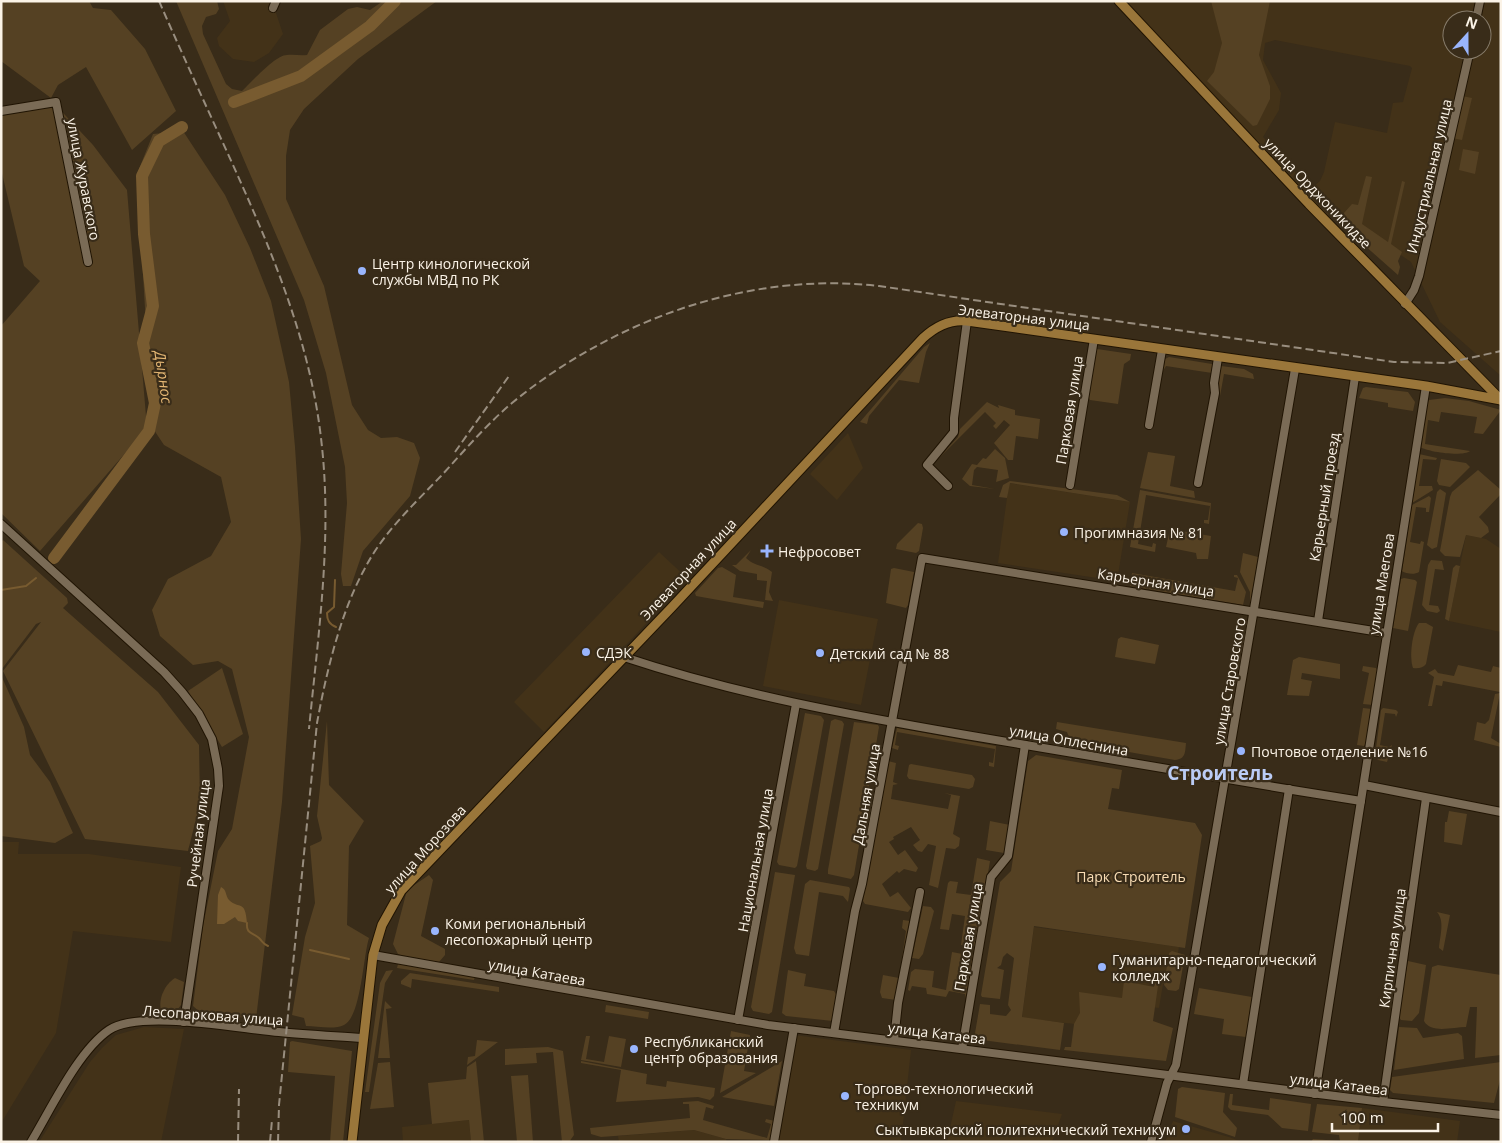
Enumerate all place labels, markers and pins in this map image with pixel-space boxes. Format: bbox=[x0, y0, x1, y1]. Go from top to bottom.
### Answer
place label: Центр кинологической службы МВД по РК bbox=[372, 254, 530, 289]
marker: Центр кинологической службы МВД по РК bbox=[356, 265, 368, 277]
place label: Прогимназия № 81 bbox=[1074, 523, 1204, 542]
marker: Прогимназия № 81 bbox=[1058, 526, 1070, 538]
place label: Нефросовет bbox=[778, 542, 861, 561]
marker: Нефросовет bbox=[760, 544, 774, 558]
place label: СДЭК bbox=[596, 643, 632, 662]
place label: Детский сад № 88 bbox=[830, 644, 949, 663]
marker: СДЭК bbox=[580, 646, 592, 658]
marker: Детский сад № 88 bbox=[814, 647, 826, 659]
place label: Почтовое отделение №16 bbox=[1251, 742, 1427, 761]
marker: Почтовое отделение №16 bbox=[1235, 745, 1247, 757]
place label: Коми региональный лесопожарный центр bbox=[445, 914, 593, 949]
marker: Коми региональный лесопожарный центр bbox=[429, 925, 441, 937]
place label: Гуманитарно-педагогический колледж bbox=[1112, 950, 1317, 985]
marker: Гуманитарно-педагогический колледж bbox=[1096, 961, 1108, 973]
place label: Республиканский центр образования bbox=[644, 1032, 778, 1067]
marker: Республиканский центр образования bbox=[628, 1043, 640, 1055]
place label: Торгово-технологический техникум bbox=[855, 1079, 1034, 1114]
marker: Торгово-технологический техникум bbox=[839, 1090, 851, 1102]
place label: Сыктывкарский политехнический техникум bbox=[876, 1120, 1176, 1139]
marker: Сыктывкарский политехнический техникум bbox=[1180, 1123, 1192, 1135]

